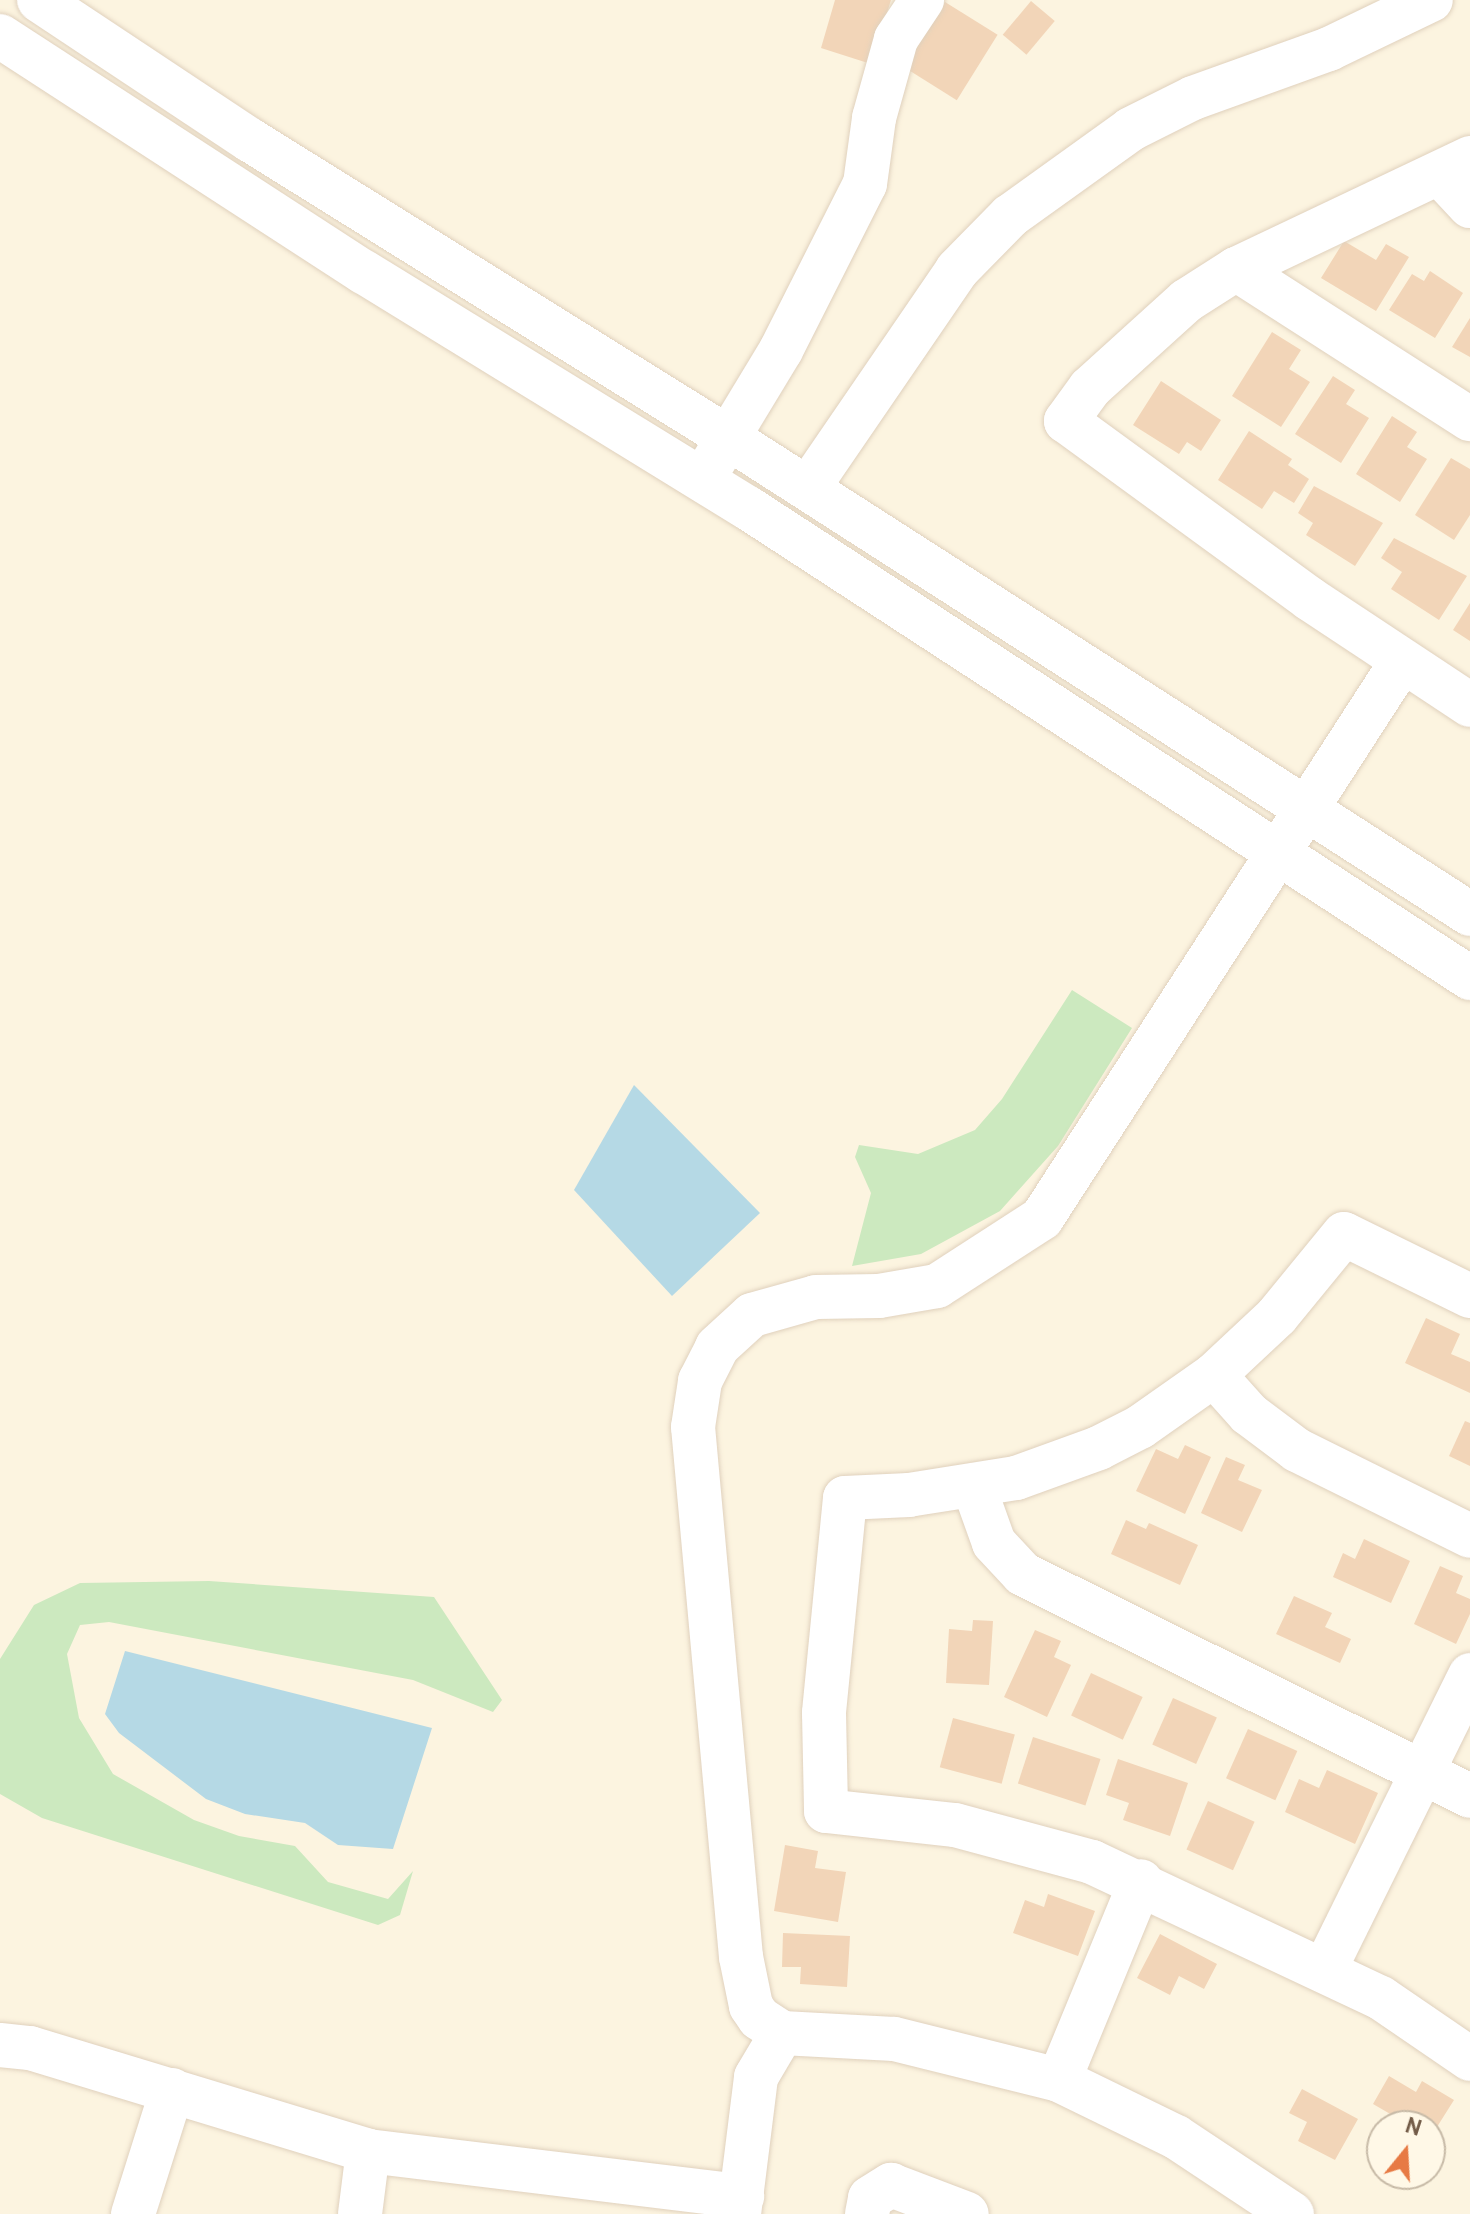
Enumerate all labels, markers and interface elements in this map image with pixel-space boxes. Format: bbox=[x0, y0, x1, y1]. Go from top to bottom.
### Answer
north arrow bbox=[1366, 2110, 1446, 2190]
text: N bbox=[1401, 2113, 1425, 2144]

